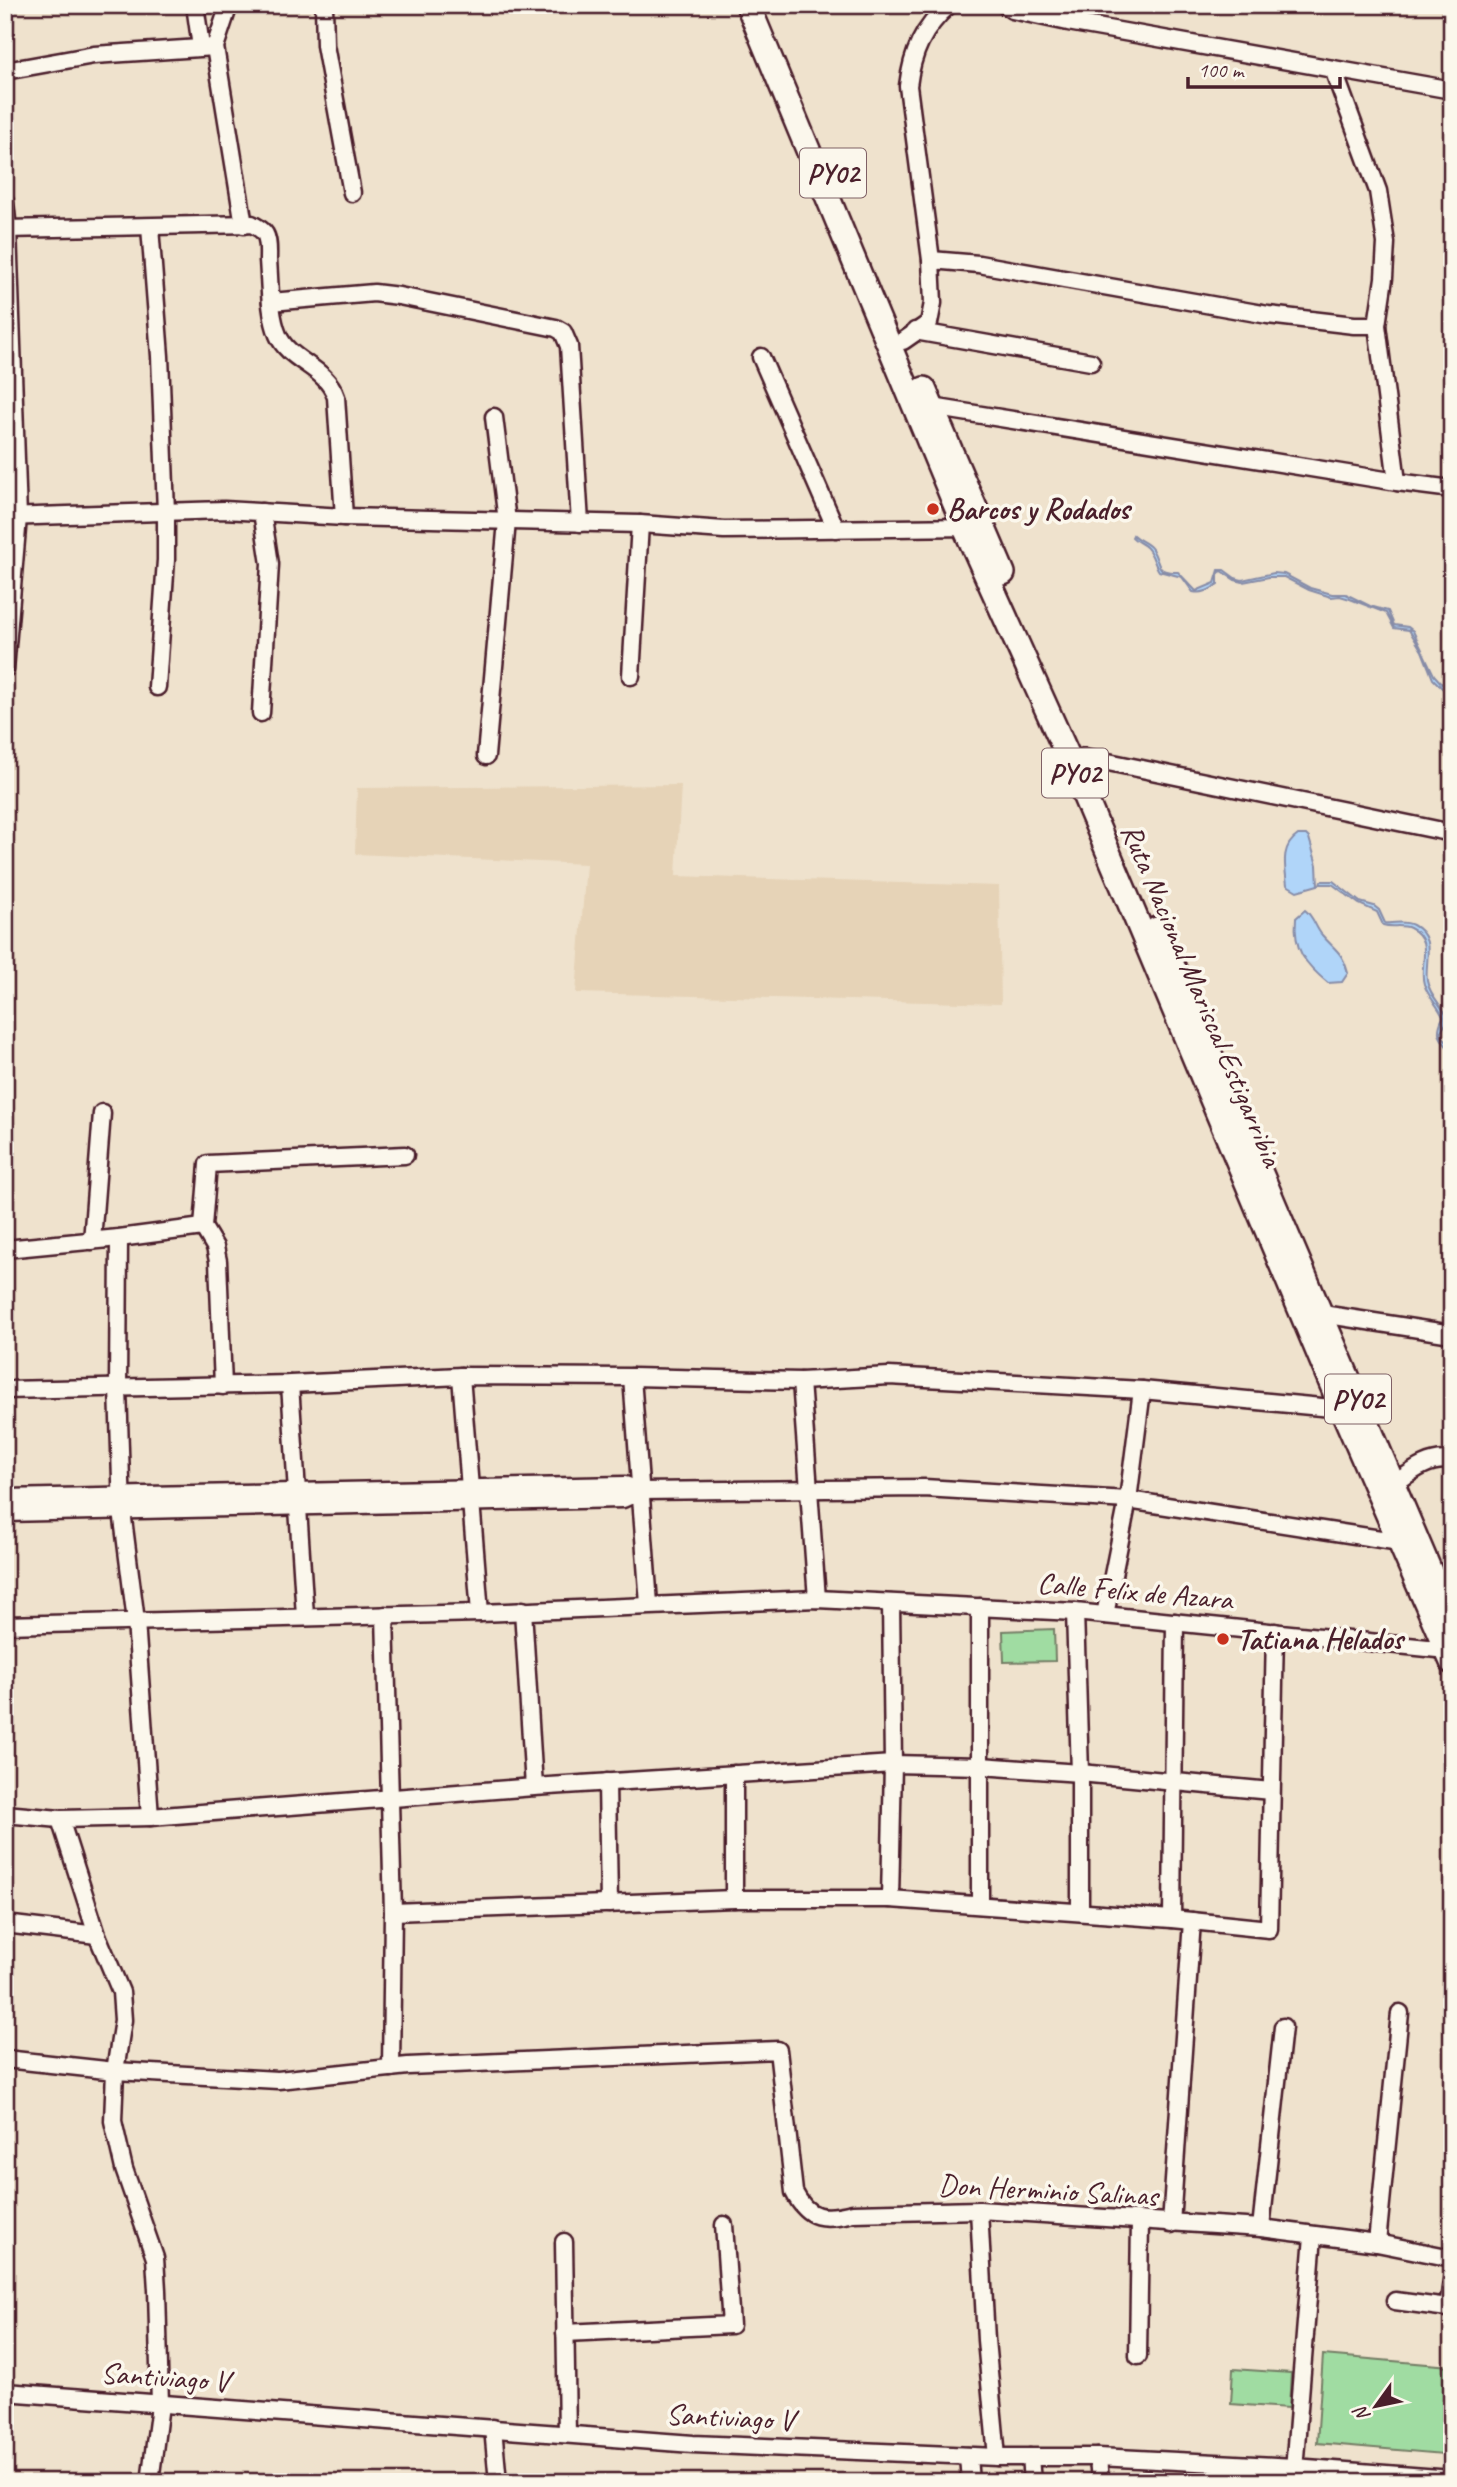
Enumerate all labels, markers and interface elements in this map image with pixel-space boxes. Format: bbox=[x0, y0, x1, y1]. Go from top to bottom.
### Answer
scale bar bbox=[1188, 46, 1340, 90]
text: 100 m bbox=[1198, 57, 1245, 83]
road number: PY02 bbox=[800, 148, 866, 198]
place label: Barcos y Rodados bbox=[947, 490, 1133, 528]
marker: Barcos y Rodados bbox=[925, 501, 941, 517]
road number: PY02 bbox=[1042, 748, 1108, 798]
street label: Ruta Nacional Mariscal Estigarribia bbox=[1112, 818, 1292, 1174]
road number: PY02 bbox=[1325, 1374, 1391, 1424]
street label: Calle Felix de Azara bbox=[1036, 1564, 1236, 1619]
place label: Tatiana Helados bbox=[1237, 1620, 1406, 1658]
marker: Tatiana Helados bbox=[1215, 1631, 1231, 1647]
street label: Don Herminio Salinas bbox=[938, 2165, 1161, 2215]
street label: Santiviago V bbox=[100, 2354, 236, 2401]
north arrow bbox=[1342, 2372, 1412, 2442]
street label: Santiviago V bbox=[665, 2395, 800, 2440]
text: N bbox=[1348, 2401, 1376, 2426]

